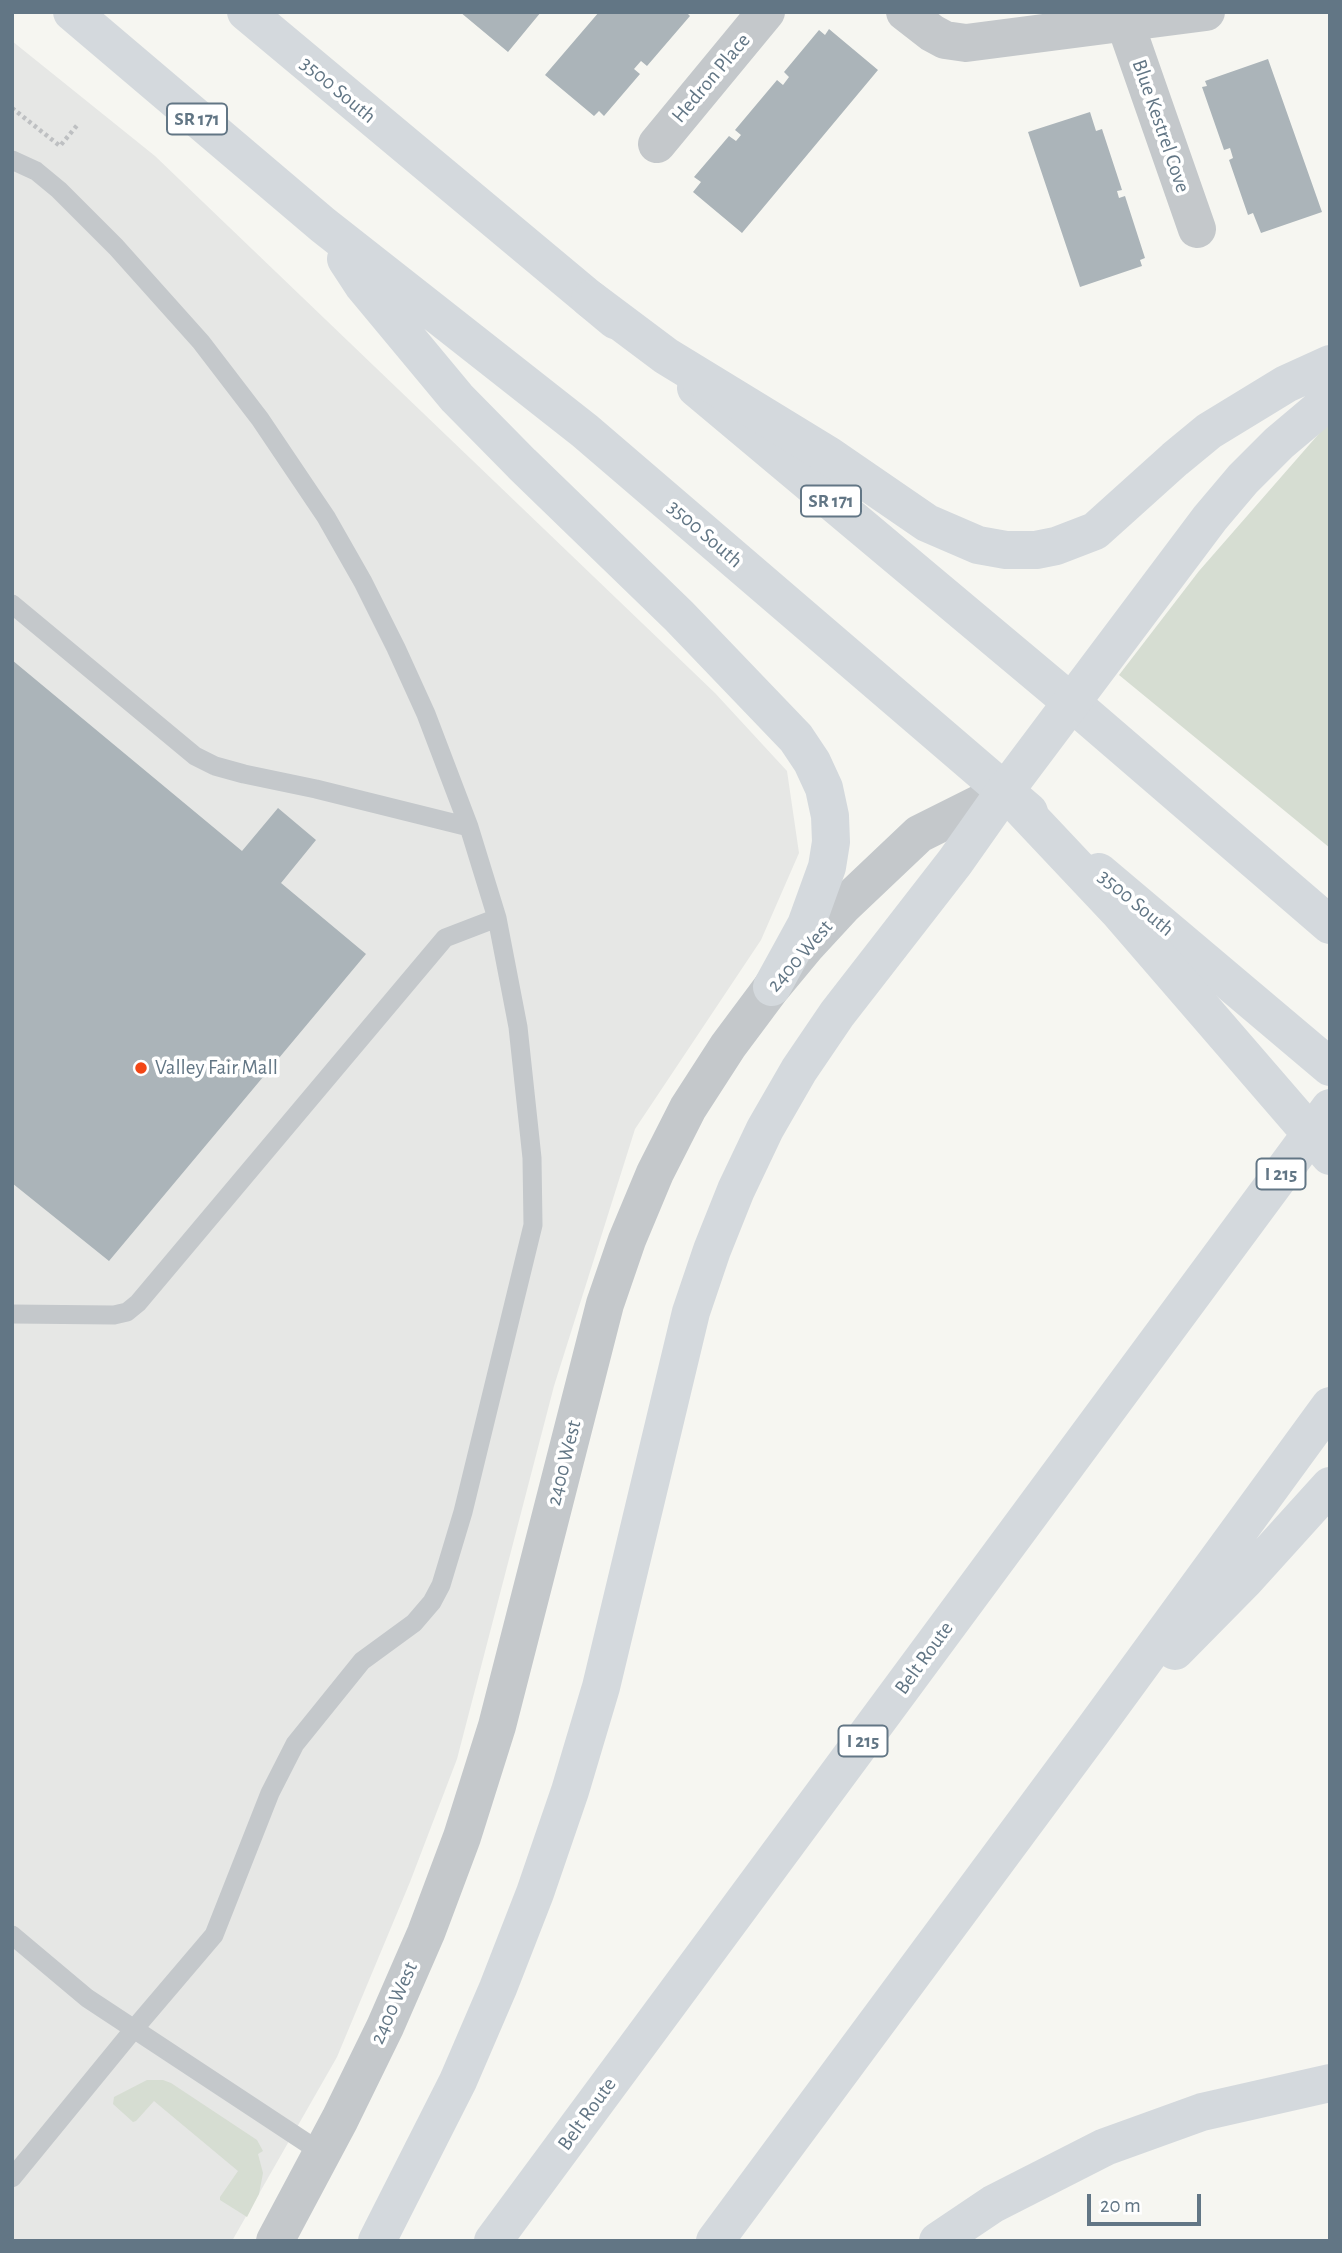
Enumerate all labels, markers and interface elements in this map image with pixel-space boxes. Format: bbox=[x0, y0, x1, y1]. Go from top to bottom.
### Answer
street label: Hedron Place bbox=[666, 28, 756, 128]
street label: 3500 South bbox=[295, 51, 381, 129]
street label: Blue Kestrel Cove bbox=[1126, 56, 1196, 196]
road number: SR 171 bbox=[167, 104, 227, 134]
road number: SR 171 bbox=[801, 486, 861, 516]
street label: 3500 South bbox=[662, 495, 748, 573]
street label: 3500 South bbox=[1093, 864, 1179, 942]
street label: 2400 West bbox=[762, 915, 838, 997]
place label: Valley Fair Mall bbox=[155, 1055, 278, 1081]
marker: Valley Fair Mall bbox=[133, 1060, 149, 1076]
road number: I 215 bbox=[1256, 1158, 1306, 1190]
street label: 2400 West bbox=[541, 1418, 587, 1508]
street label: Belt Route bbox=[889, 1617, 959, 1699]
road number: I 215 bbox=[838, 1726, 888, 1756]
street label: 2400 West bbox=[365, 1958, 423, 2048]
street label: Belt Route bbox=[552, 2073, 622, 2155]
scale bar bbox=[1090, 2180, 1204, 2224]
text: 20 m bbox=[1100, 2195, 1141, 2216]

